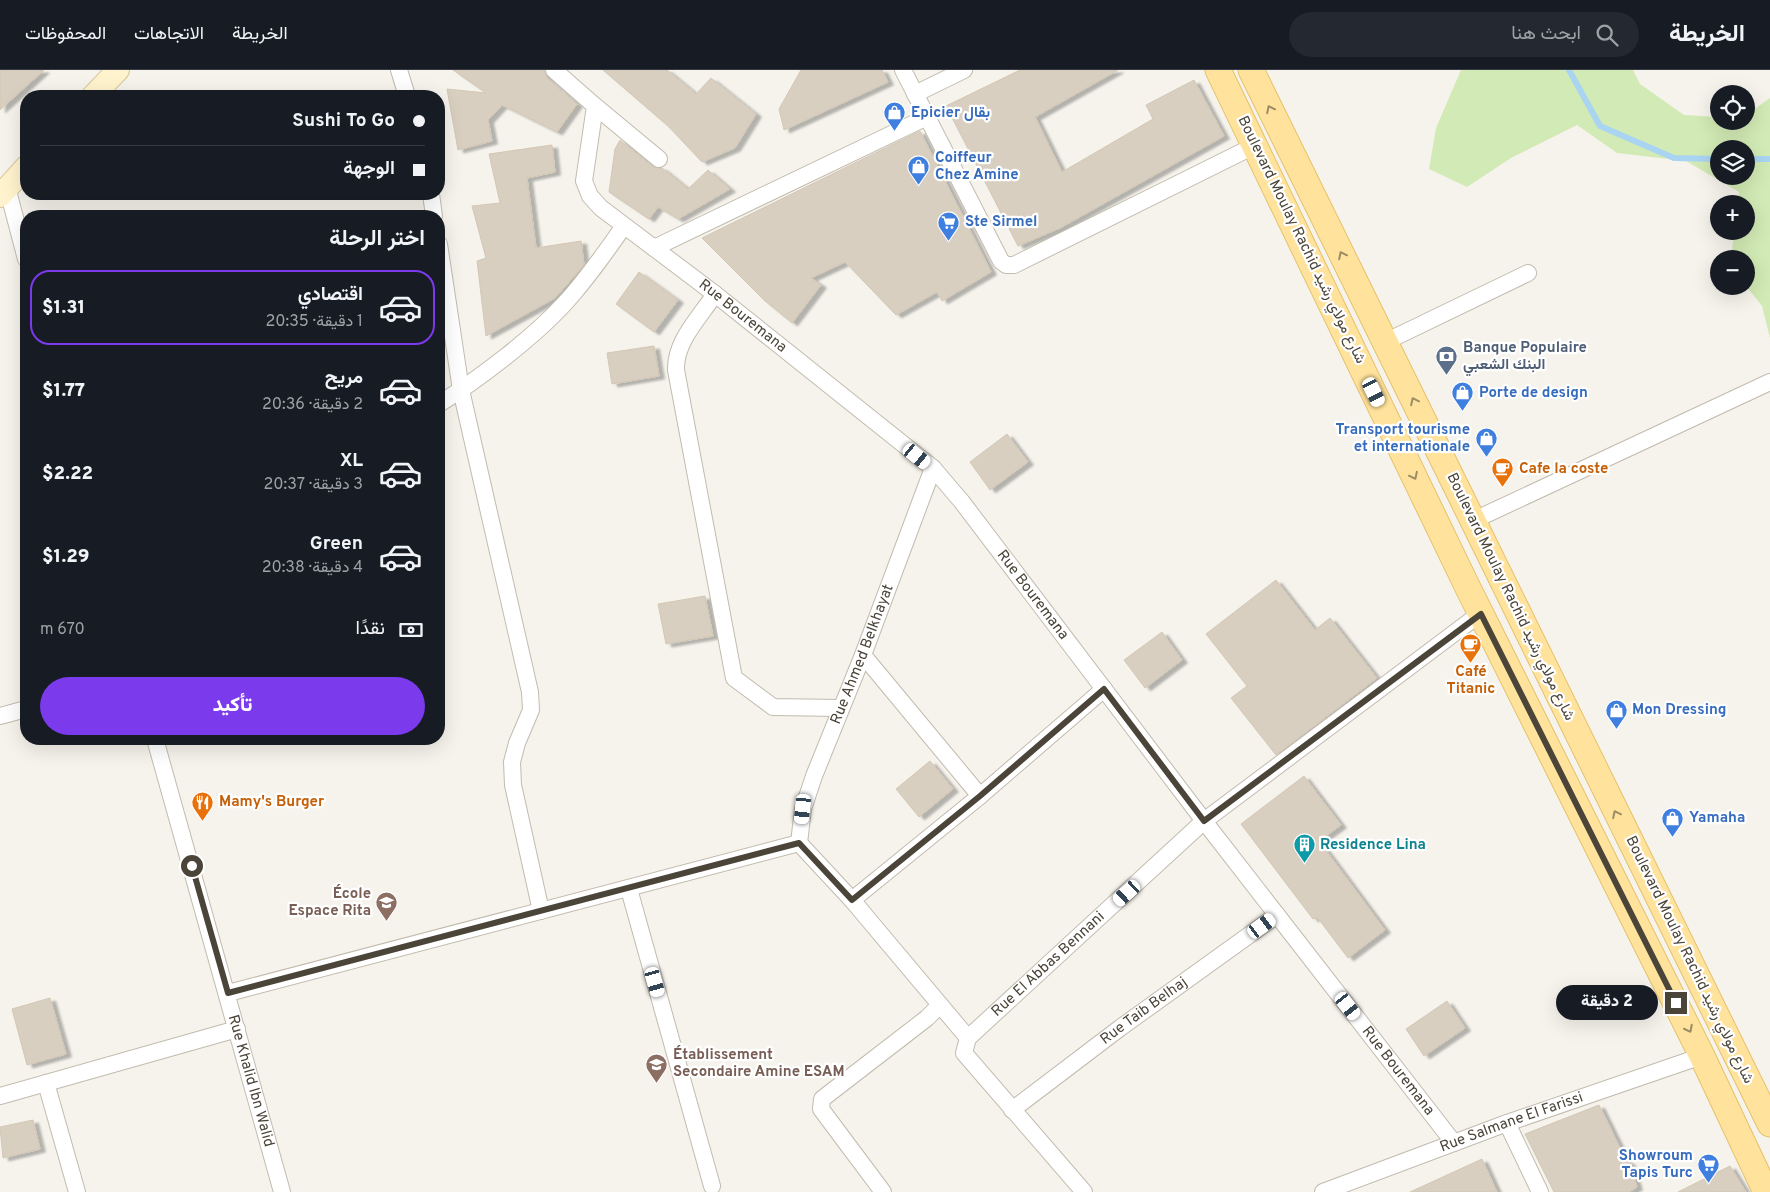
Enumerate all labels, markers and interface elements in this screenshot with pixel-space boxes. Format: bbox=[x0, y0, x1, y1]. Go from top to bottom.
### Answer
search box bbox=[1289, 12, 1639, 57]
text: الخريطة bbox=[1669, 20, 1745, 50]
icon: search bbox=[1593, 21, 1621, 49]
text: ابحث هنا bbox=[1511, 22, 1581, 46]
text: المحفوظات bbox=[25, 23, 106, 46]
text: الاتجاهات bbox=[134, 23, 204, 46]
text: الخريطة bbox=[232, 23, 288, 46]
map controls bbox=[1710, 85, 1755, 295]
button: locate bbox=[1710, 85, 1755, 130]
shop icon: Epicier بقال bbox=[883, 101, 907, 132]
place label: Epicier بقال bbox=[911, 104, 990, 123]
one-way arrow bbox=[1266, 105, 1276, 114]
text: Sushi To Go bbox=[292, 109, 395, 133]
street label: Boulevard Moulay Rachid شارع مولاي رشيد bbox=[1231, 113, 1370, 368]
button: layers bbox=[1710, 140, 1755, 185]
place label: Coiffeur Chez Amine bbox=[935, 149, 1019, 185]
shop icon: Coiffeur Chez Amine bbox=[907, 155, 931, 186]
text: الوجهة bbox=[343, 157, 395, 181]
button: + bbox=[1710, 195, 1755, 240]
supermarket icon: Ste Sirmel bbox=[937, 210, 961, 241]
place label: Ste Sirmel bbox=[965, 213, 1037, 232]
text: اختر الرحلة bbox=[329, 226, 425, 253]
button: − bbox=[1710, 250, 1755, 295]
one-way arrow bbox=[1338, 251, 1348, 260]
street label: Rue Bouremana bbox=[695, 275, 791, 357]
text: اقتصادي bbox=[298, 283, 363, 307]
icon: car bbox=[378, 285, 423, 330]
text: $1.31 bbox=[42, 296, 85, 320]
text: 1 دقيقة · 20:35 bbox=[265, 312, 363, 332]
place label: Banque Populaire البنك الشعبي bbox=[1463, 339, 1587, 377]
bank icon: Banque Populaire البنك الشعبي bbox=[1435, 345, 1459, 376]
text: مريح bbox=[325, 366, 363, 390]
icon: car bbox=[378, 368, 423, 413]
car bbox=[1360, 375, 1387, 409]
text: $1.77 bbox=[42, 379, 85, 403]
shop icon: Porte de design bbox=[1451, 381, 1475, 412]
place label: Porte de design bbox=[1479, 384, 1588, 403]
text: 2 دقيقة · 20:36 bbox=[262, 395, 363, 415]
one-way arrow bbox=[1410, 397, 1420, 406]
place label: Transport tourisme et internationale bbox=[1336, 421, 1470, 457]
shop icon: Transport tourisme et internationale bbox=[1474, 427, 1498, 458]
car bbox=[900, 441, 933, 471]
text: XL bbox=[340, 449, 363, 473]
icon: car bbox=[378, 451, 423, 496]
cafe icon: Cafe la coste bbox=[1491, 457, 1515, 488]
place label: Cafe la coste bbox=[1519, 460, 1608, 479]
text: $2.22 bbox=[42, 462, 93, 486]
street label: Boulevard Moulay Rachid شارع مولاي رشيد bbox=[1440, 470, 1579, 725]
one-way arrow bbox=[1408, 471, 1418, 480]
text: 3 دقيقة · 20:37 bbox=[264, 475, 363, 495]
text: Green bbox=[310, 532, 363, 556]
icon: car bbox=[378, 534, 423, 579]
text: $1.29 bbox=[42, 545, 90, 569]
street label: Rue Bouremana bbox=[992, 546, 1073, 644]
text: 4 دقيقة · 20:38 bbox=[262, 558, 363, 578]
street label: Rue Ahmed Belkhayat bbox=[826, 582, 898, 727]
icon: cash bbox=[397, 616, 425, 644]
text: نقدًا bbox=[356, 617, 385, 641]
text: 670 m bbox=[40, 620, 85, 640]
cafe icon: Café Titanic bbox=[1459, 632, 1483, 663]
place label: Café Titanic bbox=[1447, 663, 1495, 699]
button: تأكيد bbox=[40, 677, 425, 735]
shop icon: Mon Dressing bbox=[1604, 698, 1628, 729]
place label: Mon Dressing bbox=[1632, 701, 1727, 720]
restaurant icon: Mamy's Burger bbox=[191, 790, 215, 821]
place label: Mamy's Burger bbox=[219, 793, 325, 812]
car bbox=[793, 793, 812, 825]
shop icon: Yamaha bbox=[1661, 806, 1685, 837]
place label: Yamaha bbox=[1689, 809, 1745, 828]
one-way arrow bbox=[1612, 810, 1622, 819]
building icon: Residence Lina bbox=[1292, 833, 1316, 864]
street label: Boulevard Moulay Rachid شارع مولاي رشيد bbox=[1619, 833, 1758, 1088]
place label: Residence Lina bbox=[1320, 836, 1426, 855]
route start bbox=[181, 855, 203, 877]
car bbox=[1110, 877, 1143, 909]
place label: École Espace Rita bbox=[288, 884, 371, 921]
school or university icon: École Espace Rita bbox=[375, 891, 399, 922]
street label: Rue El Abbas Bennani bbox=[988, 907, 1109, 1021]
car bbox=[1245, 911, 1278, 941]
car bbox=[643, 966, 666, 998]
street label: Rue Taib Belhaj bbox=[1097, 973, 1191, 1049]
callout: 2 دقيقة bbox=[1556, 986, 1658, 1020]
car bbox=[1332, 990, 1363, 1022]
text: 2 دقيقة bbox=[1581, 992, 1633, 1012]
route end bbox=[1665, 992, 1687, 1014]
street label: Rue Khalid Ibn Walid bbox=[223, 1013, 278, 1149]
street label: Rue Bouremana bbox=[1358, 1023, 1439, 1119]
one-way arrow bbox=[1683, 1024, 1693, 1033]
place label: Établissement Secondaire Amine ESAM bbox=[673, 1045, 845, 1082]
school or university icon: Établissement Secondaire Amine ESAM bbox=[645, 1052, 669, 1083]
street label: Rue Salmane El Farissi bbox=[1437, 1088, 1586, 1157]
place label: Showroum Tapis Turc bbox=[1619, 1147, 1693, 1183]
supermarket icon: Showroum Tapis Turc bbox=[1697, 1153, 1721, 1184]

